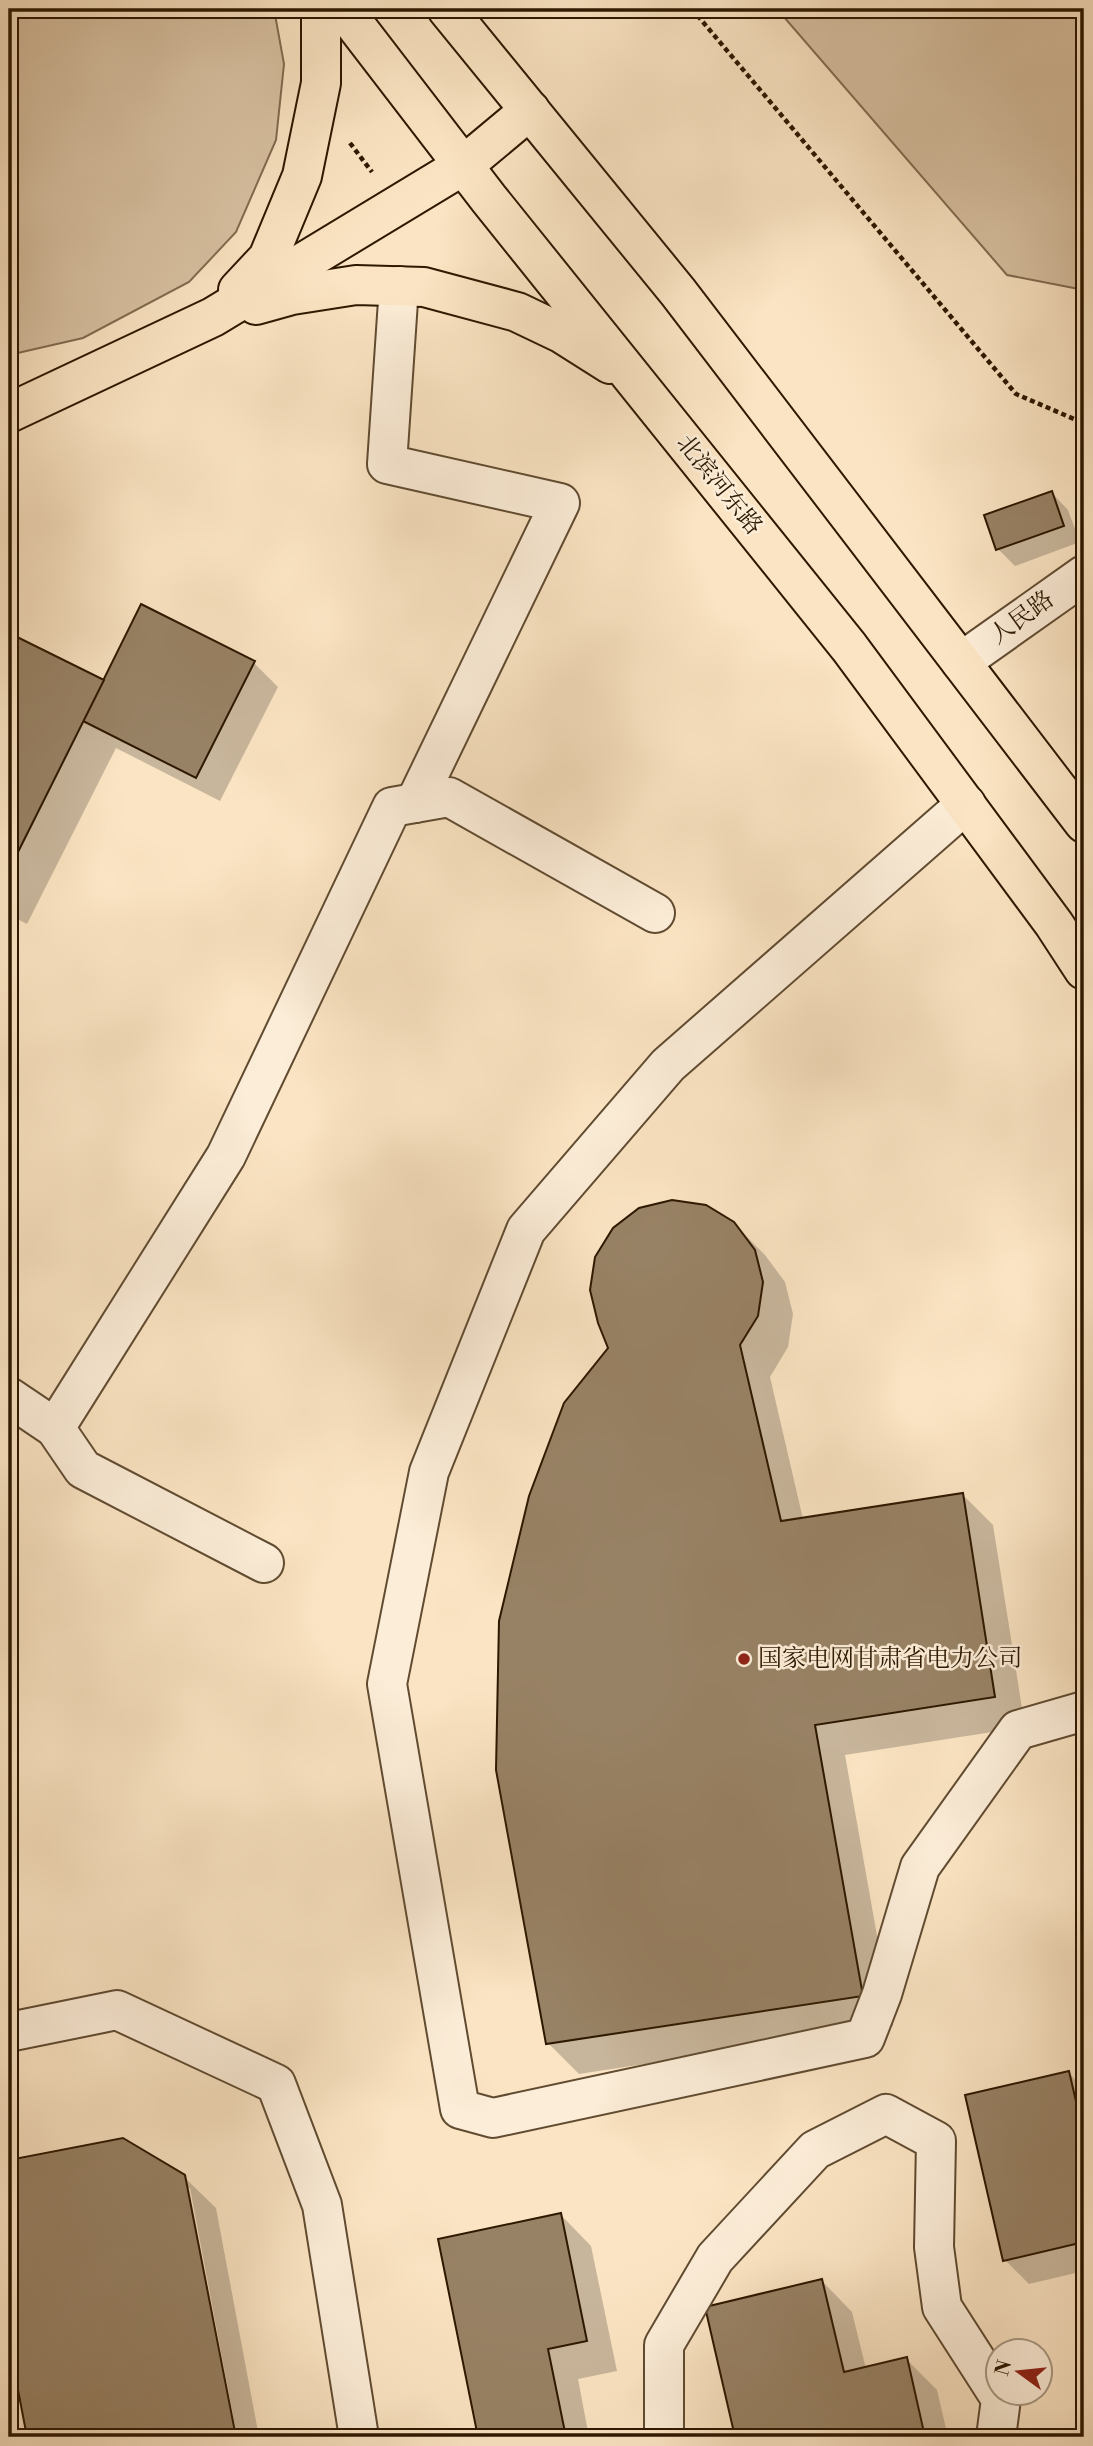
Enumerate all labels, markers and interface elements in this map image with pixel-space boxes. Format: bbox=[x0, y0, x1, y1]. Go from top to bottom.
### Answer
street label: 北滨河东路 bbox=[670, 429, 768, 541]
street label: 人民路 bbox=[984, 585, 1060, 651]
place label: 国家电网甘肃省电力公司 bbox=[758, 1644, 1022, 1674]
marker: 国家电网甘肃省电力公司 bbox=[736, 1651, 752, 1667]
north arrow bbox=[984, 2338, 1054, 2408]
text: N bbox=[990, 2357, 1017, 2378]

